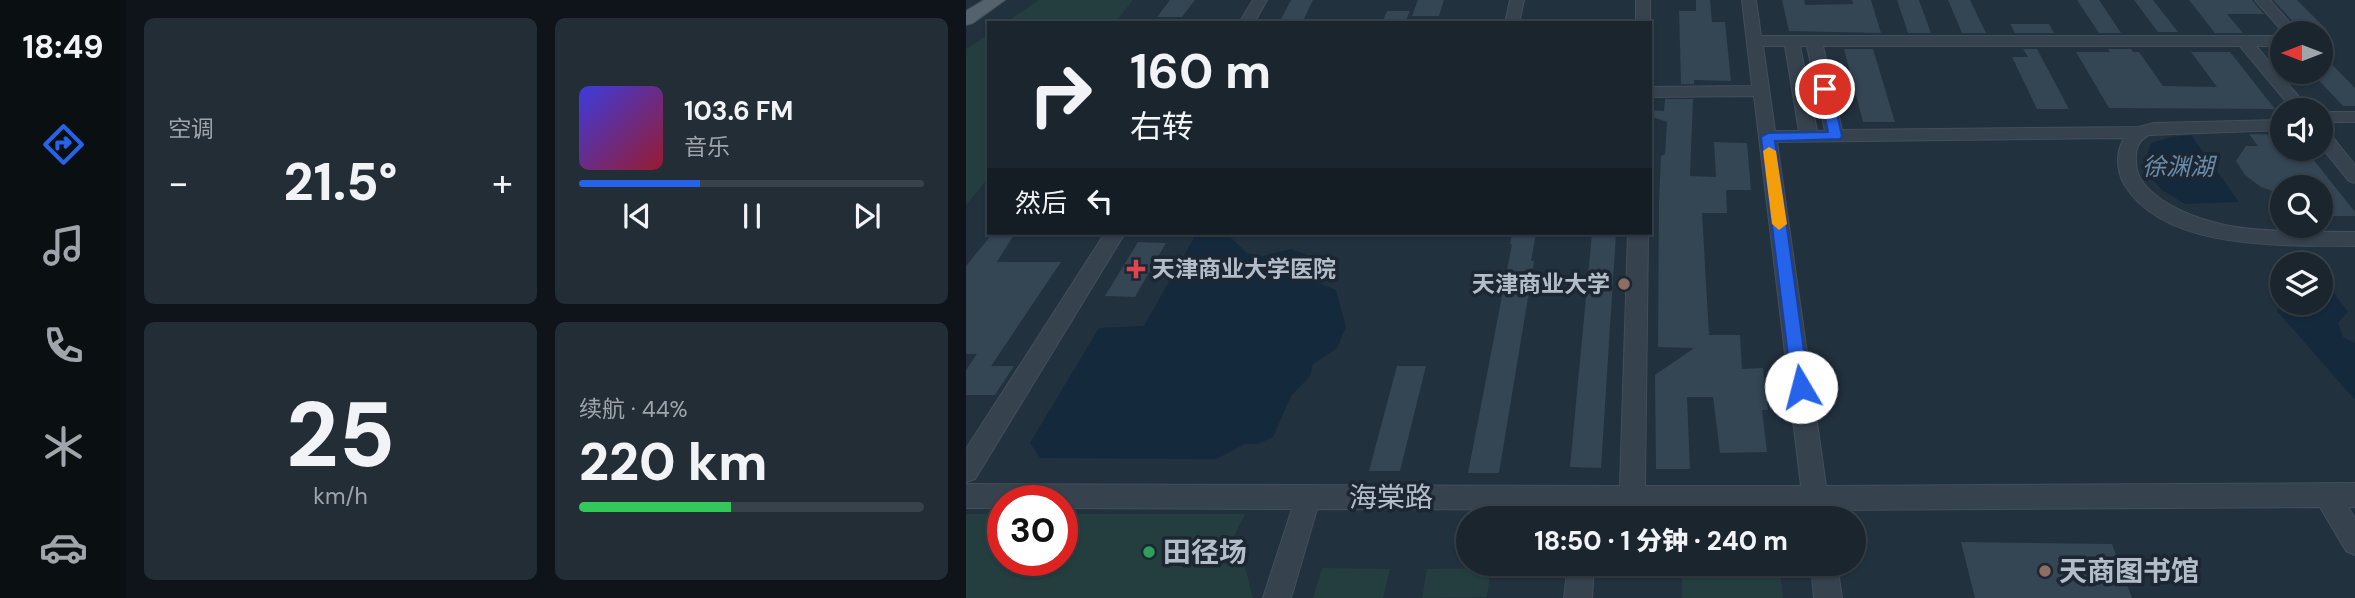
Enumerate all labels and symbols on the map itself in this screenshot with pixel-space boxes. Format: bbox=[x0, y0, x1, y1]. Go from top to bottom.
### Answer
north arrow bbox=[2270, 21, 2333, 84]
pin bbox=[1795, 59, 1855, 119]
water label: 徐渊湖 bbox=[2142, 151, 2218, 182]
place label: 天津商业大学医院 bbox=[1152, 254, 1336, 284]
marker: 天津商业大学医院 bbox=[1126, 259, 1146, 279]
place label: 天津商业大学 bbox=[1472, 269, 1610, 299]
marker: 天津商业大学 bbox=[1616, 276, 1632, 292]
position arrow bbox=[1764, 350, 1838, 424]
street label: 海棠路 bbox=[1349, 479, 1433, 516]
speed limit sign: 30 bbox=[987, 485, 1078, 576]
place label: 田径场 bbox=[1163, 534, 1247, 571]
marker: 田径场 bbox=[1141, 544, 1157, 560]
place label: 天商图书馆 bbox=[2059, 553, 2199, 590]
marker: 天商图书馆 bbox=[2037, 563, 2053, 579]

